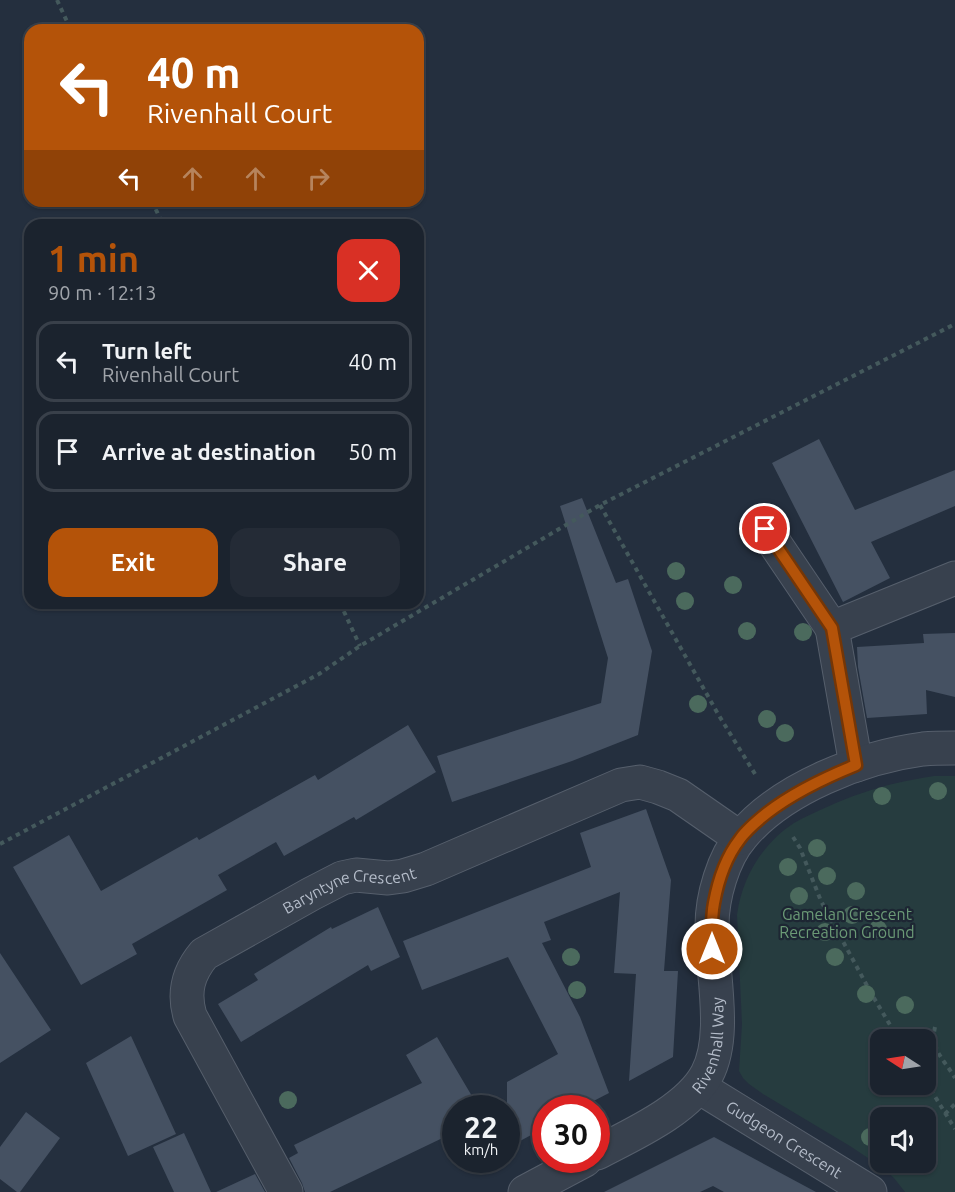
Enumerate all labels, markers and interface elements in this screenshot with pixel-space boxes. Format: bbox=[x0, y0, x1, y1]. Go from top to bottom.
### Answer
icon: left bbox=[48, 48, 126, 126]
text: 40 m bbox=[147, 49, 241, 96]
text: Rivenhall Court bbox=[147, 98, 332, 128]
icon: left bbox=[113, 162, 146, 195]
icon: ahead bbox=[176, 162, 209, 195]
icon: ahead bbox=[239, 162, 272, 195]
icon: right bbox=[302, 162, 335, 195]
text: 1 min bbox=[48, 238, 139, 279]
button: close bbox=[337, 239, 400, 302]
text: 90 m · 12:13 bbox=[48, 281, 157, 304]
text: Turn left bbox=[102, 338, 192, 363]
icon: left bbox=[51, 345, 84, 378]
text: 40 m bbox=[348, 349, 397, 374]
text: Rivenhall Court bbox=[102, 363, 239, 386]
icon: arrive bbox=[51, 435, 84, 468]
text: Arrive at destination bbox=[102, 439, 316, 464]
text: 50 m bbox=[348, 439, 397, 464]
pin bbox=[739, 503, 790, 554]
icon: arrive bbox=[748, 512, 781, 545]
button: Exit bbox=[48, 528, 218, 597]
button: Share bbox=[230, 528, 400, 597]
street label: Baryntyne Crescent bbox=[279, 863, 419, 917]
park label: Gamelan Crescent Recreation Ground bbox=[779, 905, 915, 941]
position arrow bbox=[680, 917, 744, 981]
street label: Rivenhall Way bbox=[688, 996, 727, 1097]
north arrow bbox=[870, 1029, 936, 1095]
map controls bbox=[870, 1029, 936, 1173]
speed limit sign: 30 bbox=[532, 1095, 610, 1173]
street label: Gudgeon Crescent bbox=[723, 1097, 846, 1182]
button: sound bbox=[870, 1107, 936, 1173]
text: 22 bbox=[464, 1110, 498, 1144]
text: km/h bbox=[464, 1141, 498, 1158]

